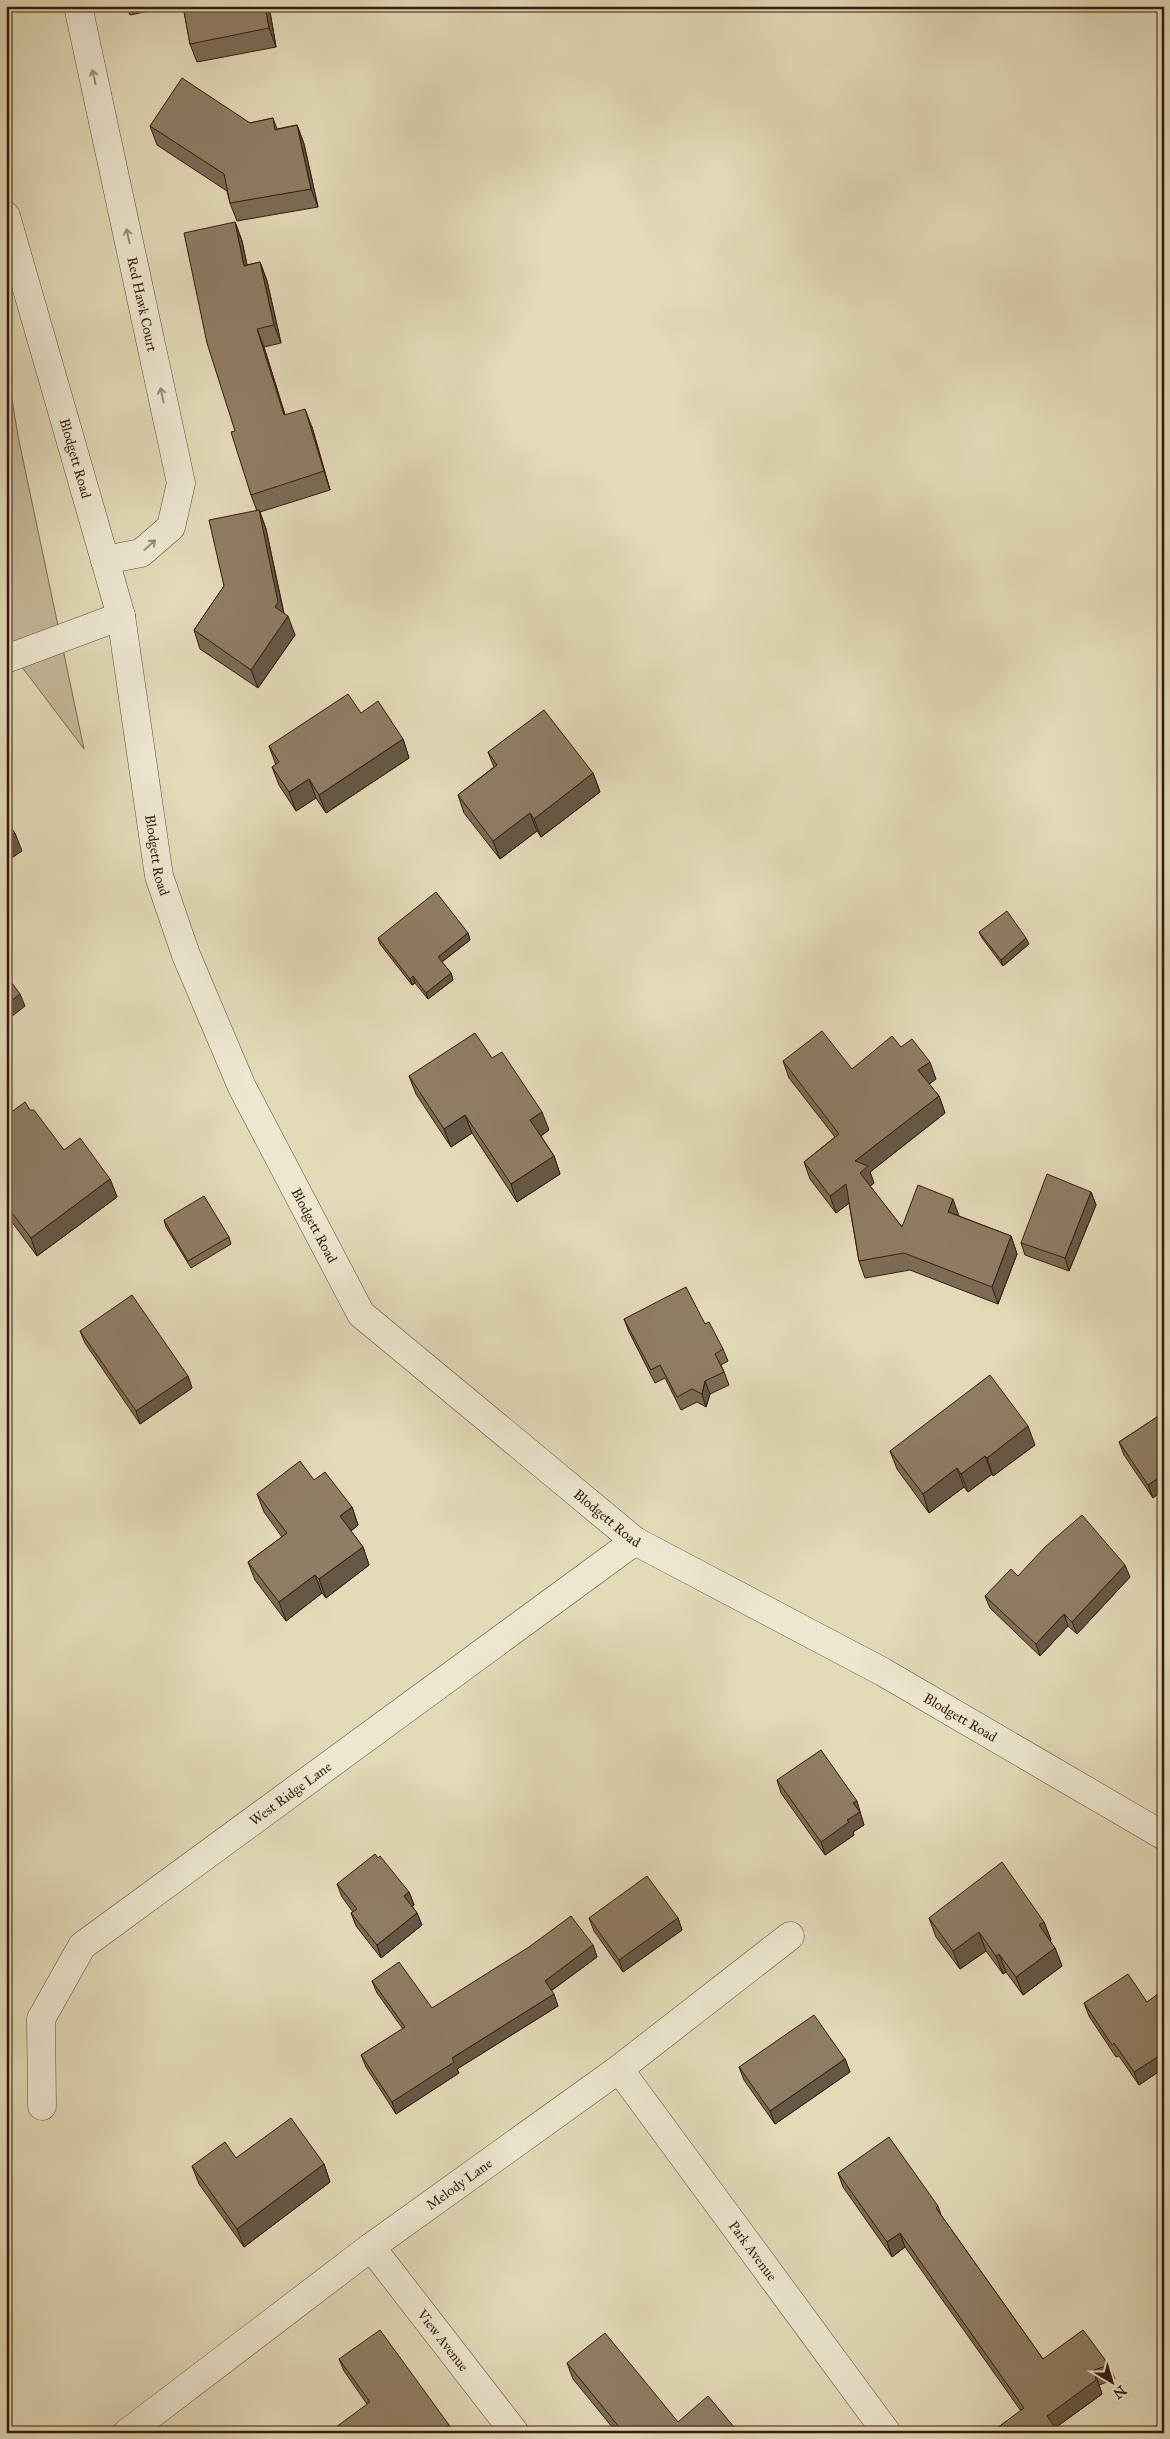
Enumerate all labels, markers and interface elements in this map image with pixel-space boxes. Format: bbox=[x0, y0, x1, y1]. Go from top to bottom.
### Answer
one-way arrow bbox=[89, 70, 98, 86]
one-way arrow bbox=[123, 228, 132, 244]
street label: Red Hawk Court bbox=[123, 255, 160, 353]
one-way arrow bbox=[157, 387, 166, 403]
street label: Blodgett Road bbox=[56, 416, 95, 500]
one-way arrow bbox=[144, 539, 157, 551]
street label: Blodgett Road bbox=[141, 813, 173, 898]
street label: Blodgett Road bbox=[287, 1185, 341, 1266]
street label: Blodgett Road bbox=[570, 1486, 643, 1551]
street label: Blodgett Road bbox=[920, 1689, 1000, 1746]
street label: West Ridge Lane bbox=[246, 1758, 335, 1829]
street label: Melody Lane bbox=[423, 2155, 496, 2214]
street label: Park Avenue bbox=[725, 2218, 780, 2285]
street label: View Avenue bbox=[413, 2306, 472, 2375]
north arrow bbox=[1088, 2356, 1138, 2406]
text: N bbox=[1110, 2381, 1130, 2402]

